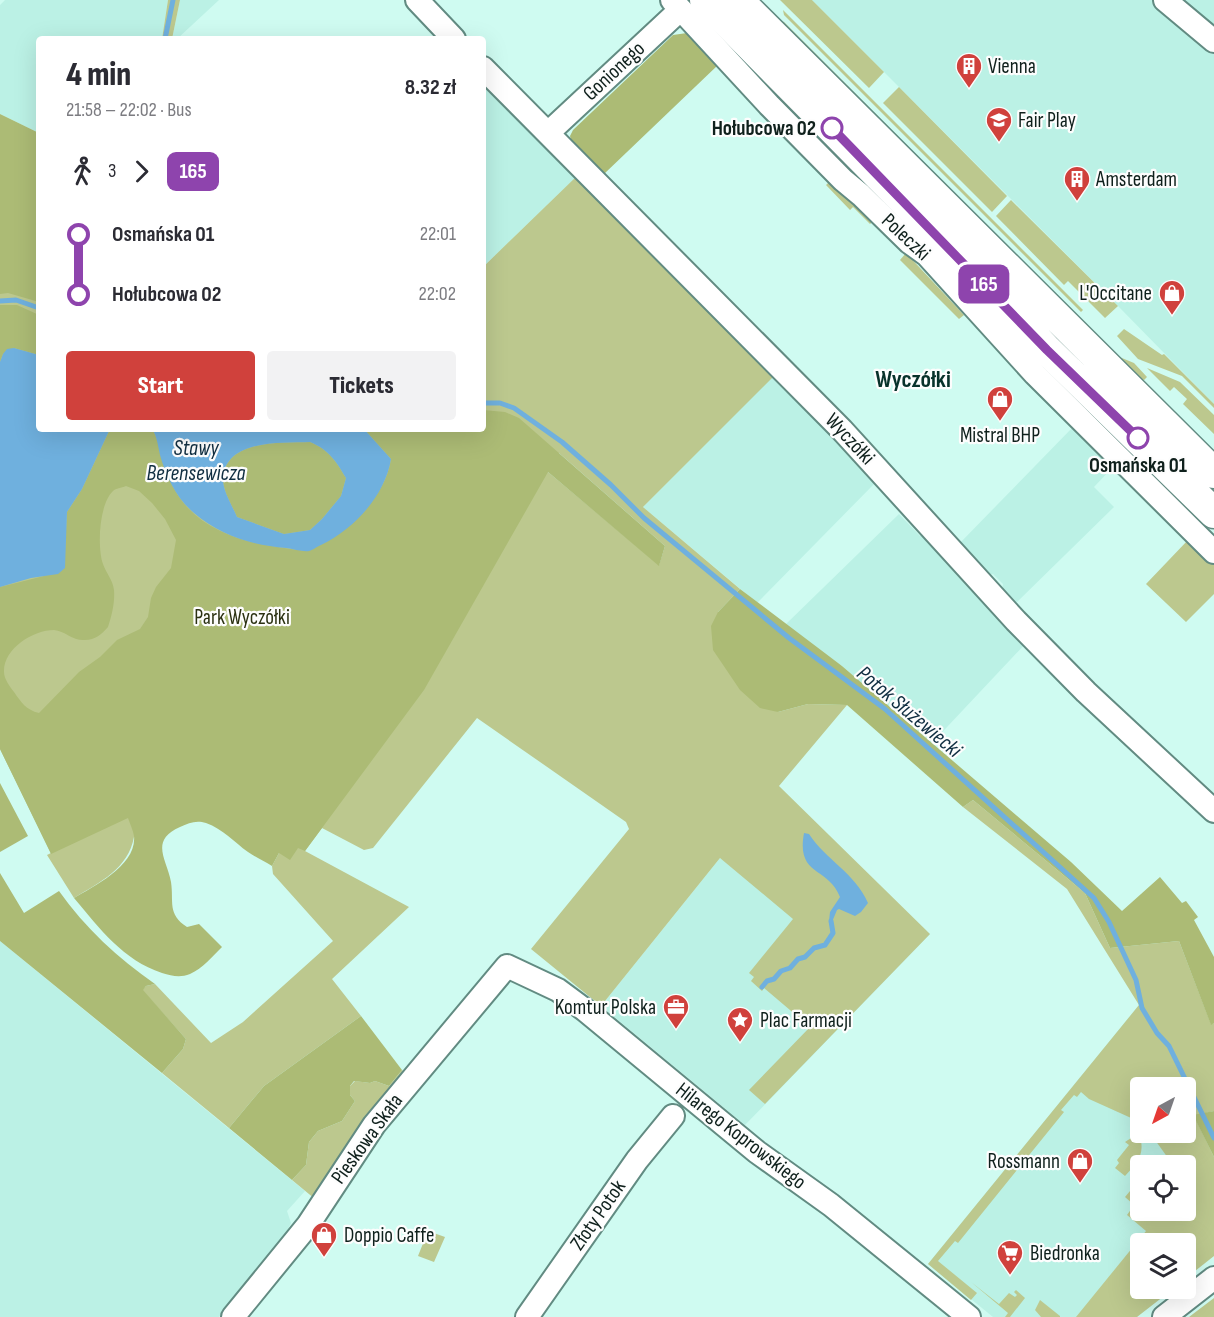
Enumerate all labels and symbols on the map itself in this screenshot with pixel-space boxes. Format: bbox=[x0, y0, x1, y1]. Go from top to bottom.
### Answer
street label: Gonionego bbox=[578, 36, 650, 106]
building icon: Vienna bbox=[954, 51, 984, 89]
place label: Vienna bbox=[988, 54, 1036, 79]
school or university icon: Fair Play bbox=[984, 105, 1014, 143]
place label: Fair Play bbox=[1018, 108, 1076, 133]
place label: Hołubcowa 02 bbox=[712, 116, 816, 141]
marker: Hołubcowa 02 bbox=[821, 117, 843, 139]
building icon: Amsterdam bbox=[1062, 164, 1092, 202]
place label: Amsterdam bbox=[1095, 167, 1177, 192]
street label: Poleczki bbox=[876, 208, 936, 266]
line badge: 165 bbox=[950, 264, 1018, 304]
shop icon: L'Occitane bbox=[1157, 278, 1187, 316]
place label: L'Occitane bbox=[1079, 281, 1152, 306]
district label: Wyczółki bbox=[875, 365, 951, 394]
shop icon: Mistral BHP bbox=[985, 384, 1015, 422]
street label: Wyczółki bbox=[820, 408, 880, 470]
place label: Mistral BHP bbox=[960, 423, 1040, 448]
marker: Osmańska 01 bbox=[1127, 427, 1149, 449]
water label: Stawy Berensewicza bbox=[146, 435, 246, 487]
place label: Osmańska 01 bbox=[1089, 453, 1187, 478]
park label: Park Wyczółki bbox=[194, 605, 290, 630]
water label: Potok Służewiecki bbox=[851, 660, 968, 764]
office icon: Komtur Polska bbox=[661, 992, 691, 1030]
place label: Komtur Polska bbox=[555, 995, 656, 1020]
place icon: Plac Farmacji bbox=[725, 1005, 755, 1043]
place label: Plac Farmacji bbox=[760, 1008, 852, 1033]
street label: Hilarego Koprowskiego bbox=[671, 1077, 811, 1195]
north arrow bbox=[1130, 1077, 1196, 1143]
street label: Pieskowa Skała bbox=[326, 1089, 408, 1189]
shop icon: Rossmann bbox=[1065, 1146, 1095, 1184]
place label: Rossmann bbox=[987, 1149, 1060, 1174]
street label: Złoty Potok bbox=[565, 1175, 631, 1255]
shop icon: Doppio Caffe bbox=[309, 1220, 339, 1258]
place label: Doppio Caffe bbox=[344, 1223, 434, 1248]
supermarket icon: Biedronka bbox=[995, 1238, 1025, 1276]
place label: Biedronka bbox=[1030, 1241, 1100, 1266]

